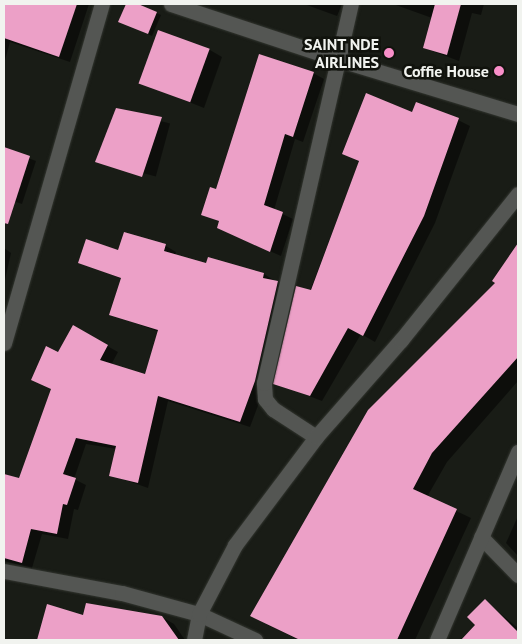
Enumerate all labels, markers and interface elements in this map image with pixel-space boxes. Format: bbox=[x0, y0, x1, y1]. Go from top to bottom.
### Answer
place label: SAINT NDE AIRLINES bbox=[303, 34, 379, 72]
marker: SAINT NDE AIRLINES bbox=[383, 47, 395, 59]
place label: Coffie House bbox=[404, 61, 489, 81]
marker: Coffie House bbox=[493, 65, 505, 77]

